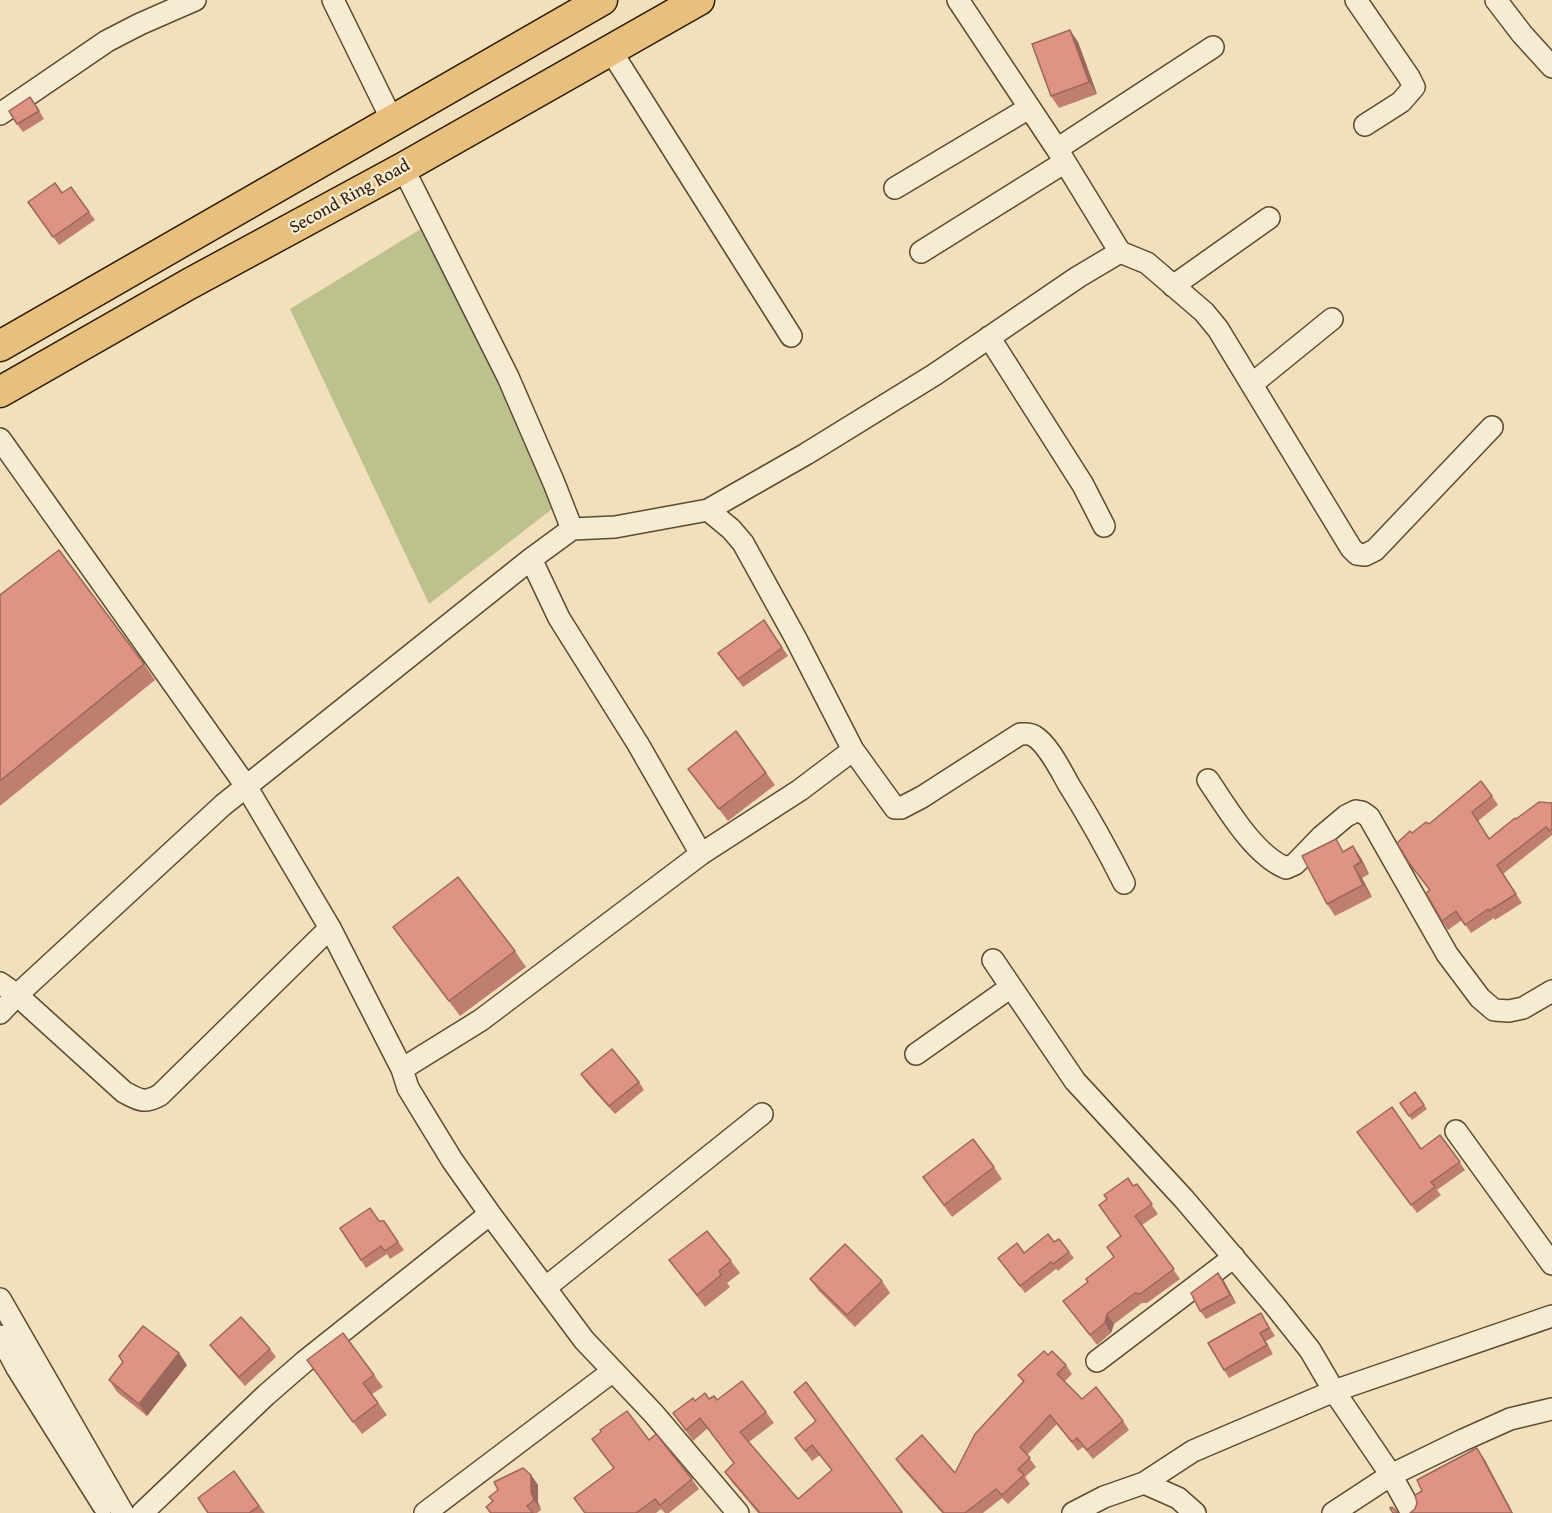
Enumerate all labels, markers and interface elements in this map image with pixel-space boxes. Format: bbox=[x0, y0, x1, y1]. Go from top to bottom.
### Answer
street label: Second Ring Road bbox=[286, 155, 414, 239]

